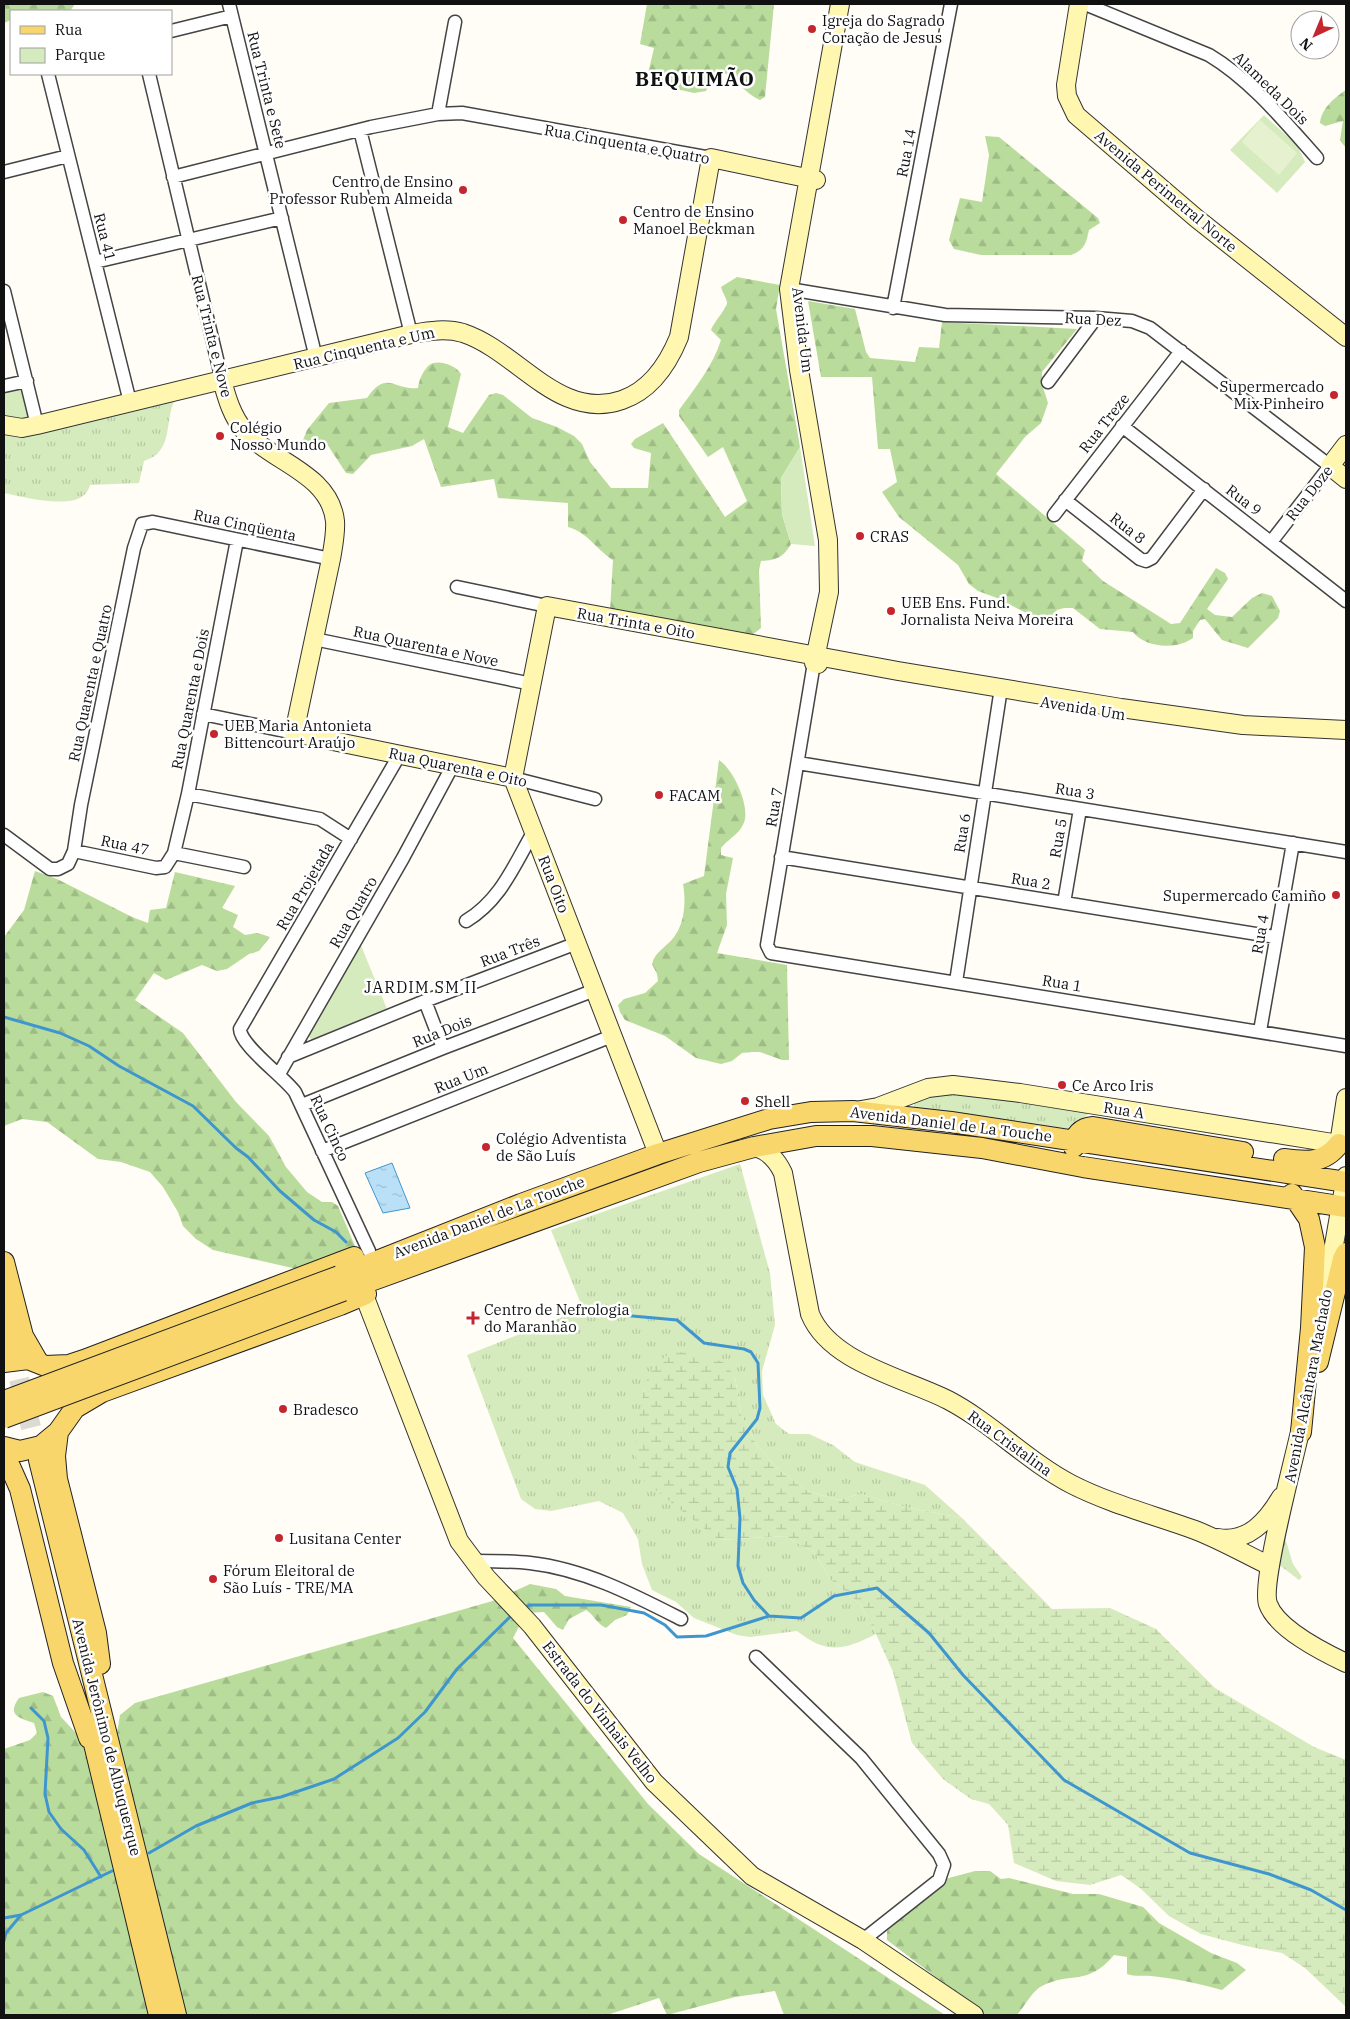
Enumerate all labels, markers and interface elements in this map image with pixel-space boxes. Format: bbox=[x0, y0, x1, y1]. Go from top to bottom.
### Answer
legend bbox=[10, 10, 172, 75]
north arrow bbox=[1290, 10, 1340, 60]
place label: Igreja do Sagrado Coração de Jesus bbox=[822, 11, 945, 47]
text: Rua bbox=[55, 20, 82, 39]
marker: Igreja do Sagrado Coração de Jesus bbox=[806, 23, 818, 35]
street label: Rua Trinta e Sete bbox=[243, 29, 291, 151]
text: N bbox=[1296, 34, 1316, 55]
text: Parque bbox=[55, 45, 105, 64]
street label: Alameda Dois bbox=[1229, 47, 1313, 129]
district label: BEQUIMÃO bbox=[635, 65, 755, 92]
street label: Rua Cinquenta e Quatro bbox=[543, 120, 711, 168]
street label: Avenida Perimetral Norte bbox=[1091, 126, 1241, 256]
street label: Rua 14 bbox=[892, 127, 920, 179]
place label: Centro de Ensino Professor Rubem Almeida bbox=[269, 172, 453, 208]
marker: Centro de Ensino Professor Rubem Almeida bbox=[457, 184, 469, 196]
place label: Centro de Ensino Manoel Beckman bbox=[633, 202, 756, 238]
street label: Rua 41 bbox=[90, 211, 120, 263]
marker: Centro de Ensino Manoel Beckman bbox=[617, 214, 629, 226]
street label: Rua Trinta e Nove bbox=[188, 273, 236, 399]
street label: Avenida Um bbox=[788, 286, 818, 374]
street label: Rua Dez bbox=[1064, 308, 1122, 330]
street label: Rua Cinquenta e Um bbox=[291, 322, 437, 374]
place label: Supermercado Mix Pinheiro bbox=[1219, 377, 1324, 413]
street label: Rua Treze bbox=[1075, 389, 1133, 457]
marker: Supermercado Mix Pinheiro bbox=[1328, 389, 1340, 401]
place label: Colégio Nosso Mundo bbox=[230, 418, 326, 454]
marker: Colégio Nosso Mundo bbox=[214, 430, 226, 442]
street label: Rua Doze bbox=[1281, 461, 1337, 525]
street label: Rua 9 bbox=[1222, 480, 1266, 520]
street label: Rua Cinqüenta bbox=[192, 505, 298, 545]
street label: Rua 8 bbox=[1106, 508, 1150, 548]
place label: CRAS bbox=[870, 527, 909, 546]
marker: CRAS bbox=[854, 530, 866, 542]
place label: UEB Ens. Fund. Jornalista Neiva Moreira bbox=[901, 593, 1074, 629]
street label: Rua Quarenta e Quatro bbox=[64, 603, 116, 763]
street label: Rua Trinta e Oito bbox=[576, 603, 696, 643]
marker: UEB Ens. Fund. Jornalista Neiva Moreira bbox=[885, 605, 897, 617]
street label: Rua Quarenta e Nove bbox=[352, 621, 500, 671]
street label: Rua Quarenta e Dois bbox=[167, 627, 213, 771]
street label: Avenida Um bbox=[1039, 692, 1127, 724]
place label: UEB Maria Antonieta Bittencourt Araújo bbox=[224, 716, 372, 752]
marker: UEB Maria Antonieta Bittencourt Araújo bbox=[208, 728, 220, 740]
street label: Rua Quarenta e Oito bbox=[387, 743, 529, 791]
street label: Rua 3 bbox=[1054, 778, 1096, 804]
place label: FACAM bbox=[669, 786, 720, 805]
street label: Rua 7 bbox=[761, 786, 787, 828]
marker: FACAM bbox=[653, 789, 665, 801]
street label: Rua 6 bbox=[949, 812, 975, 854]
street label: Rua 5 bbox=[1045, 817, 1071, 859]
street label: Rua 47 bbox=[99, 831, 151, 859]
street label: Rua Projetada bbox=[272, 839, 338, 933]
street label: Rua Oito bbox=[534, 853, 574, 915]
street label: Rua 2 bbox=[1010, 868, 1052, 894]
street label: Rua Quatro bbox=[325, 873, 381, 951]
place label: Supermercado Camiño bbox=[1163, 886, 1326, 905]
marker: Supermercado Camiño bbox=[1330, 889, 1342, 901]
street label: Rua 4 bbox=[1247, 913, 1273, 955]
street label: Rua Três bbox=[477, 931, 543, 971]
street label: Rua 1 bbox=[1041, 970, 1083, 996]
district label: JARDIM SM II bbox=[364, 977, 478, 997]
street label: Rua Dois bbox=[410, 1011, 474, 1051]
street label: Rua Um bbox=[431, 1059, 491, 1097]
place label: Ce Arco Iris bbox=[1072, 1076, 1153, 1095]
marker: Ce Arco Iris bbox=[1056, 1079, 1068, 1091]
street label: Rua Cinco bbox=[306, 1092, 354, 1164]
place label: Shell bbox=[755, 1092, 790, 1111]
marker: Shell bbox=[739, 1095, 751, 1107]
street label: Rua A bbox=[1102, 1097, 1147, 1123]
street label: Avenida Daniel de La Touche bbox=[849, 1102, 1053, 1146]
place label: Colégio Adventista de São Luís bbox=[496, 1129, 627, 1165]
marker: Colégio Adventista de São Luís bbox=[480, 1141, 492, 1153]
street label: Avenida Daniel de La Touche bbox=[391, 1172, 587, 1262]
street label: Avenida Alcântara Machado bbox=[1280, 1288, 1336, 1484]
place label: Centro de Nefrologia do Maranhão bbox=[484, 1300, 630, 1336]
marker: Centro de Nefrologia do Maranhão bbox=[466, 1311, 480, 1325]
place label: Bradesco bbox=[293, 1400, 358, 1419]
marker: Bradesco bbox=[277, 1403, 289, 1415]
street label: Rua Cristalina bbox=[964, 1406, 1056, 1480]
place label: Lusitana Center bbox=[289, 1529, 401, 1548]
marker: Lusitana Center bbox=[273, 1532, 285, 1544]
place label: Fórum Eleitoral de São Luís - TRE/MA bbox=[223, 1561, 355, 1597]
marker: Fórum Eleitoral de São Luís - TRE/MA bbox=[207, 1573, 219, 1585]
street label: Avenida Jerônimo de Albuquerque bbox=[68, 1616, 146, 1858]
street label: Estrada do Vinhais Velho bbox=[539, 1637, 661, 1787]

